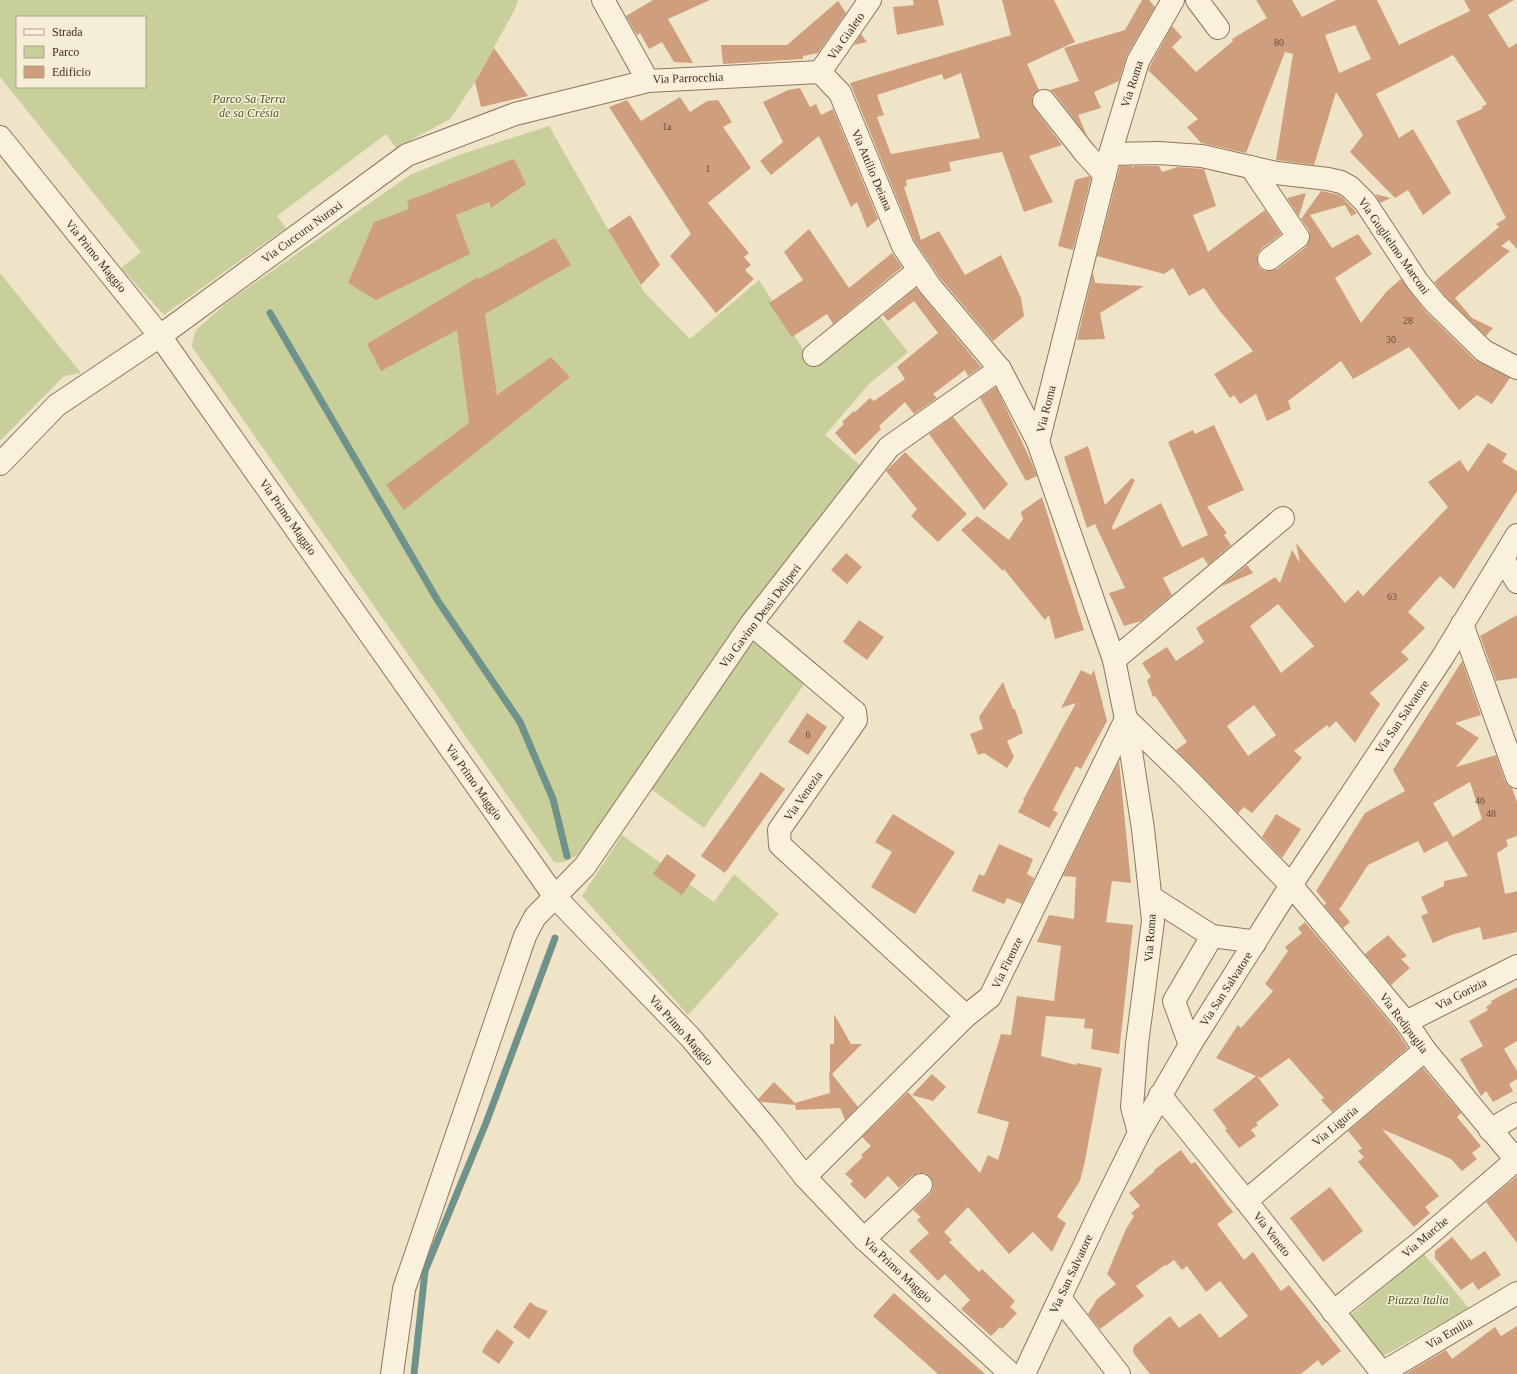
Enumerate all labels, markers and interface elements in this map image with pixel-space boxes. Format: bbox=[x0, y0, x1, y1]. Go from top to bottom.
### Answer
street label: Via Gialeto bbox=[825, 9, 867, 63]
legend bbox=[16, 16, 146, 88]
text: Strada bbox=[52, 25, 83, 39]
house number: 80 bbox=[1274, 37, 1284, 48]
text: Parco bbox=[52, 45, 79, 59]
street label: Via Roma bbox=[1118, 58, 1146, 109]
text: Edificio bbox=[52, 65, 91, 79]
street label: Via Parrocchia bbox=[652, 70, 724, 86]
park label: Parco Sa Terra de sa Crésia bbox=[211, 92, 286, 120]
house number: 1a bbox=[662, 121, 672, 132]
street label: Via Attilio Deiana bbox=[849, 127, 896, 214]
house number: 1 bbox=[706, 163, 711, 174]
street label: Via Guglielmo Marconi bbox=[1355, 195, 1433, 297]
street label: Via Cuccuru Nuraxi bbox=[259, 198, 346, 266]
street label: Via Primo Maggio bbox=[62, 217, 130, 295]
house number: 28 bbox=[1403, 315, 1413, 326]
house number: 30 bbox=[1386, 334, 1396, 345]
street label: Via Roma bbox=[1033, 383, 1059, 434]
street label: Via Primo Maggio bbox=[257, 476, 319, 558]
street label: Via Gavino Dessì Deliperi bbox=[716, 561, 804, 671]
house number: 63 bbox=[1387, 591, 1397, 602]
street label: Via San Salvatore bbox=[1372, 677, 1432, 757]
house number: 6 bbox=[806, 729, 811, 740]
street label: Via Primo Maggio bbox=[443, 741, 505, 823]
street label: Via Venezia bbox=[781, 768, 826, 824]
house number: 46 bbox=[1475, 795, 1485, 806]
house number: 48 bbox=[1486, 808, 1496, 819]
street label: Via Roma bbox=[1141, 913, 1159, 963]
street label: Via Firenze bbox=[989, 935, 1025, 991]
street label: Via San Salvatore bbox=[1197, 949, 1255, 1029]
street label: Via Gorizia bbox=[1433, 975, 1490, 1013]
street label: Via Redipuglia bbox=[1377, 990, 1432, 1057]
street label: Via Primo Maggio bbox=[646, 992, 716, 1068]
street label: Via Liguria bbox=[1309, 1103, 1361, 1149]
street label: Via Veneto bbox=[1250, 1209, 1294, 1259]
street label: Via Marche bbox=[1399, 1214, 1451, 1260]
street label: Via San Salvatore bbox=[1046, 1232, 1096, 1316]
street label: Via Primo Maggio bbox=[861, 1234, 935, 1306]
park label: Piazza Italia bbox=[1386, 1293, 1449, 1307]
street label: Via Emilia bbox=[1423, 1314, 1475, 1352]

